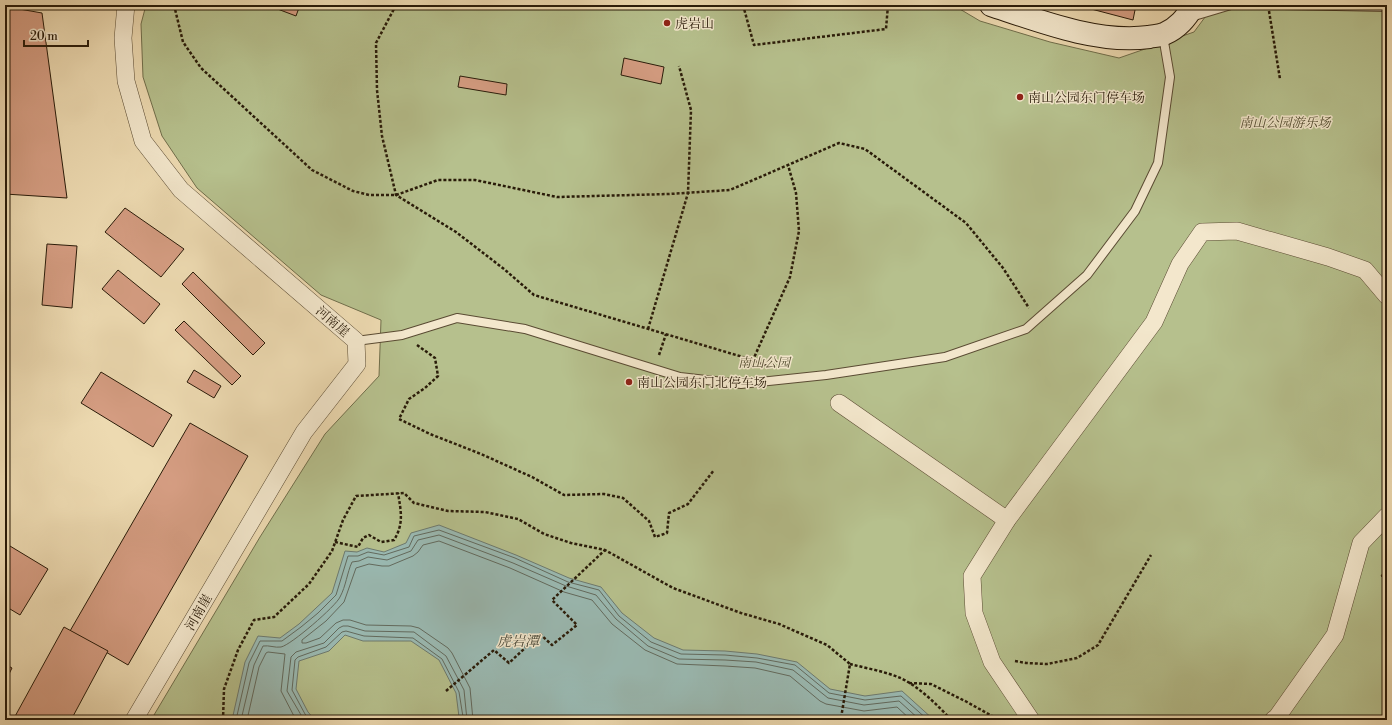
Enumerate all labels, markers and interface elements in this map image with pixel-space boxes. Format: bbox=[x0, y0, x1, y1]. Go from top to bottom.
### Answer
place label: 虎岩山 bbox=[675, 16, 714, 32]
marker: 虎岩山 bbox=[662, 18, 672, 28]
scale bar bbox=[24, 22, 88, 48]
text: 20 m bbox=[30, 29, 58, 44]
place label: 南山公园东门停车场 bbox=[1028, 90, 1145, 106]
marker: 南山公园东门停车场 bbox=[1015, 92, 1025, 102]
park label: 南山公园游乐场 bbox=[1239, 115, 1331, 131]
street label: 河南崖 bbox=[312, 303, 352, 341]
park label: 南山公园 bbox=[738, 355, 792, 371]
place label: 南山公园东门北停车场 bbox=[637, 375, 767, 391]
marker: 南山公园东门北停车场 bbox=[624, 377, 634, 387]
street label: 河南崖 bbox=[182, 592, 216, 633]
water label: 虎岩潭 bbox=[497, 633, 542, 651]

